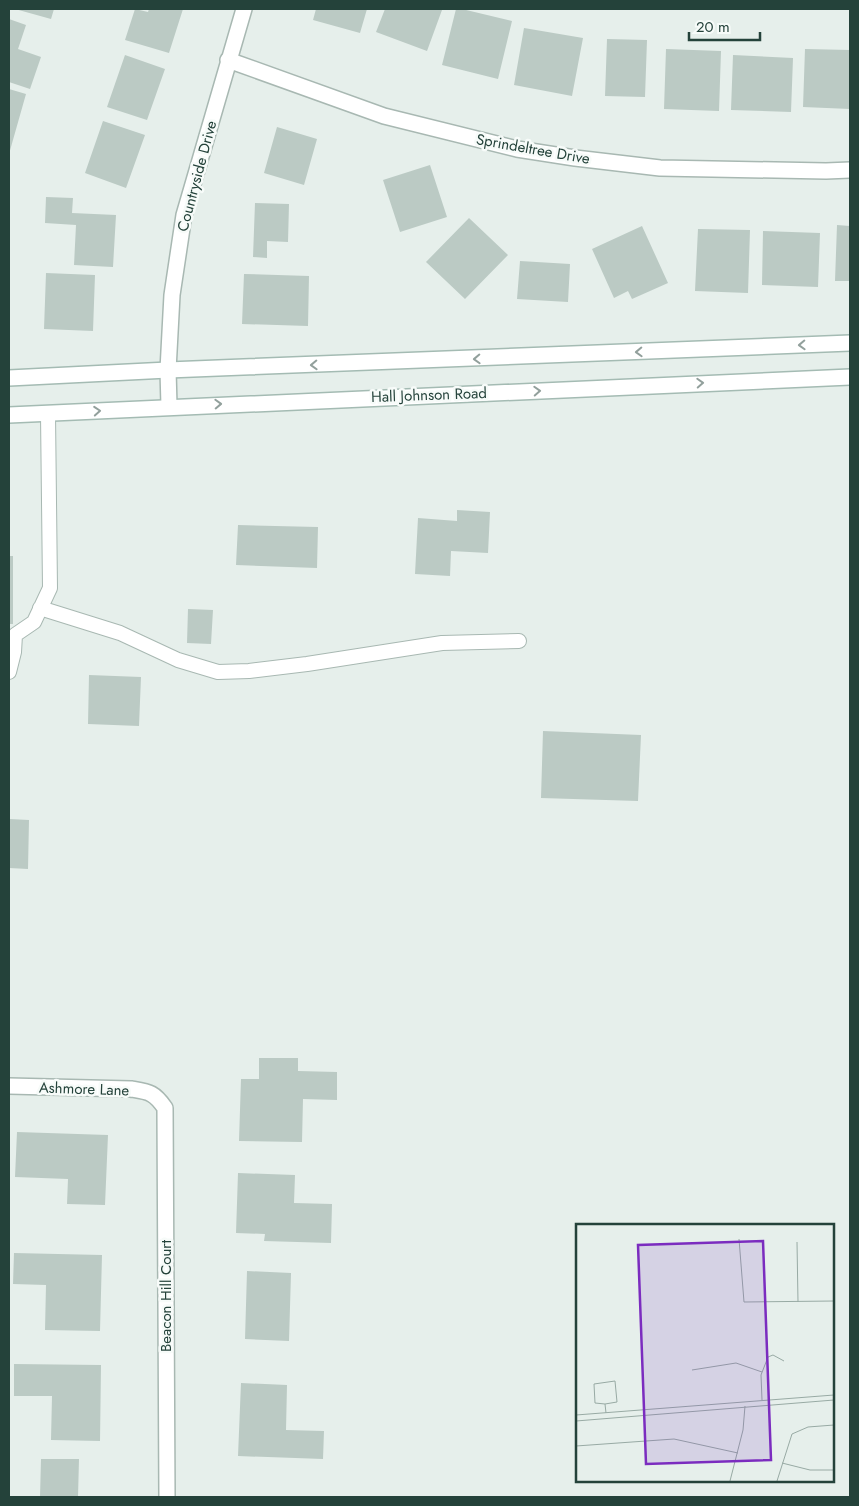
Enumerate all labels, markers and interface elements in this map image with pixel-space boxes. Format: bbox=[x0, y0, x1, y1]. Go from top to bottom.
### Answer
scale bar bbox=[689, 10, 760, 42]
text: 20 m bbox=[696, 16, 730, 38]
street label: Countryside Drive bbox=[172, 118, 222, 234]
street label: Sprindeltree Drive bbox=[474, 128, 592, 170]
one-way arrow bbox=[797, 340, 805, 351]
one-way arrow bbox=[635, 347, 642, 357]
one-way arrow bbox=[473, 353, 481, 364]
one-way arrow bbox=[310, 360, 318, 370]
one-way arrow bbox=[696, 378, 704, 389]
street label: Hall Johnson Road bbox=[371, 382, 487, 408]
one-way arrow bbox=[534, 385, 542, 396]
one-way arrow bbox=[214, 399, 222, 410]
one-way arrow bbox=[93, 406, 101, 417]
street label: Ashmore Lane bbox=[38, 1076, 130, 1102]
inset map bbox=[576, 1224, 834, 1481]
street label: Beacon Hill Court bbox=[155, 1240, 177, 1352]

